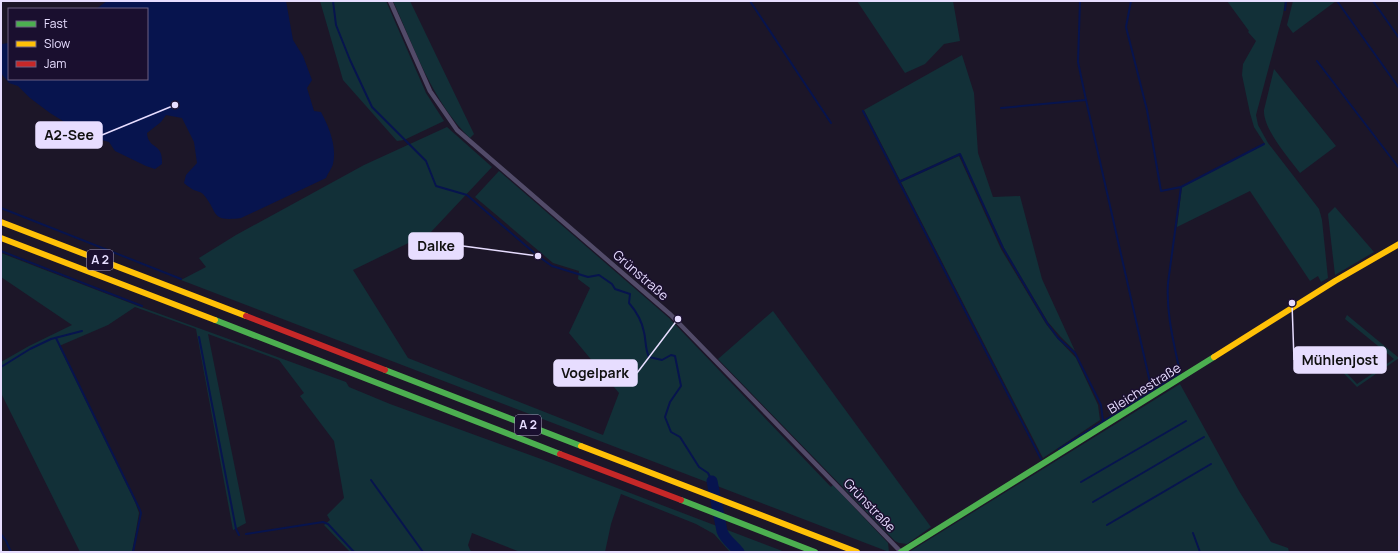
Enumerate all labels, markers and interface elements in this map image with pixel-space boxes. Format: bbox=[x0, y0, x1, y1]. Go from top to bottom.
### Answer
legend bbox=[8, 8, 148, 80]
text: Fast bbox=[44, 15, 68, 32]
text: Slow bbox=[44, 35, 70, 52]
text: Jam bbox=[44, 55, 66, 72]
callout: A2-See bbox=[36, 122, 102, 148]
text: A2-See bbox=[44, 125, 94, 144]
callout: Dalke bbox=[409, 233, 463, 259]
text: Dalke bbox=[417, 236, 455, 255]
street label: Grünstraße bbox=[609, 246, 673, 304]
road number: A 2 bbox=[87, 250, 113, 270]
callout: Mühlenjost bbox=[1294, 347, 1386, 373]
text: Mühlenjost bbox=[1302, 350, 1378, 369]
street label: Bleichestraße bbox=[1104, 358, 1184, 418]
callout: Vogelpark bbox=[554, 360, 637, 386]
text: Vogelpark bbox=[561, 363, 629, 382]
road number: A 2 bbox=[515, 415, 541, 435]
street label: Grünstraße bbox=[840, 474, 900, 536]

